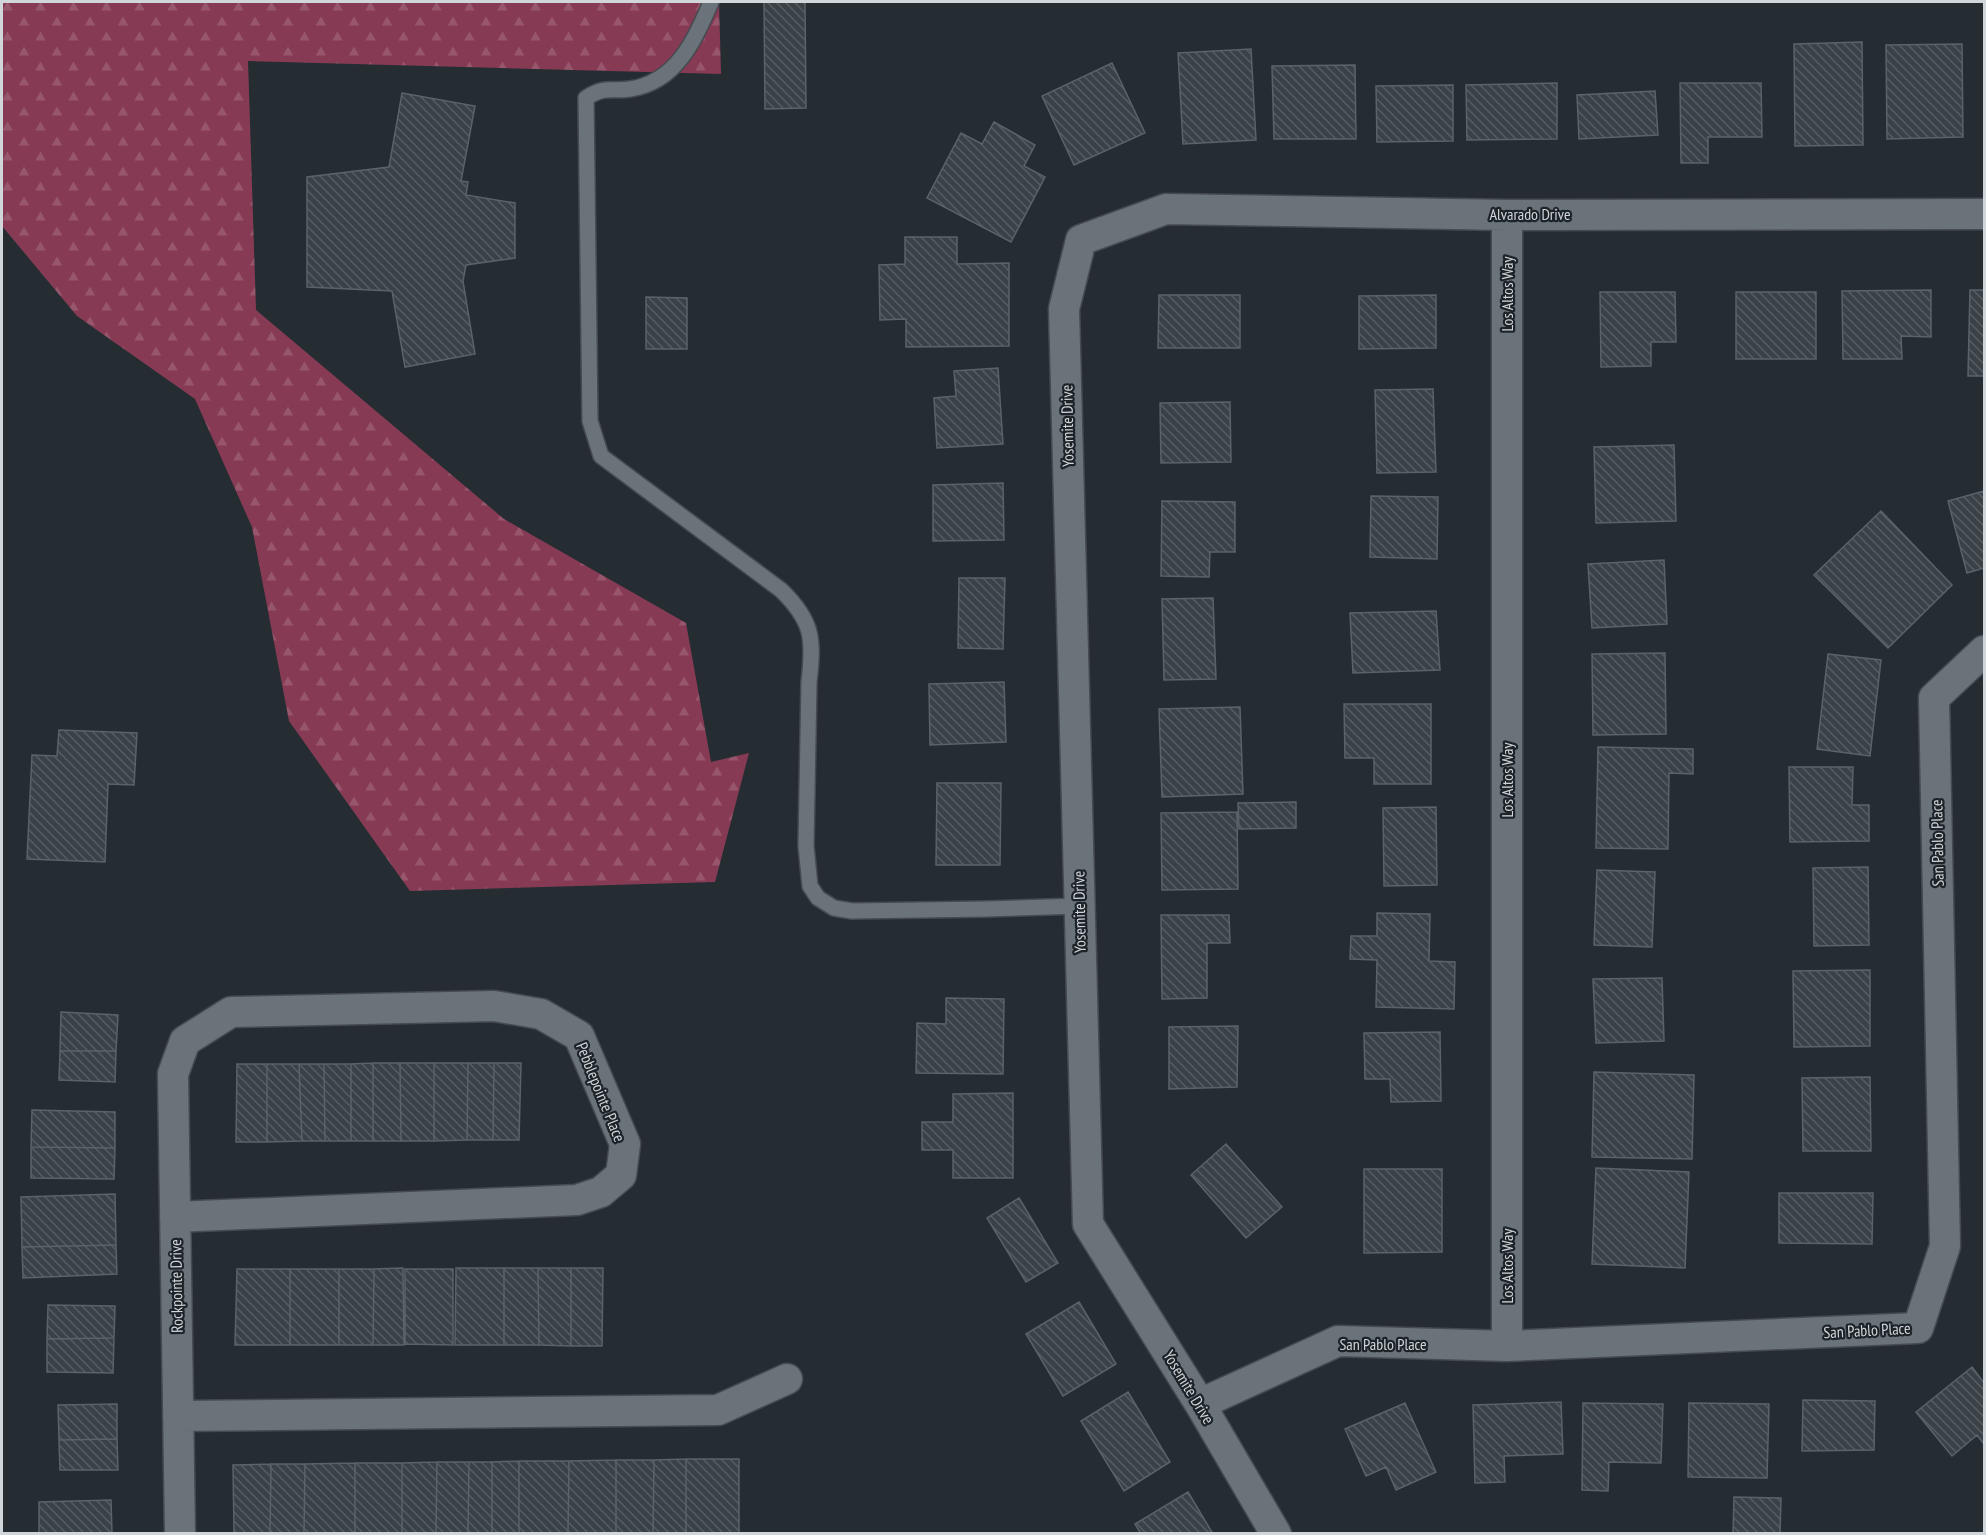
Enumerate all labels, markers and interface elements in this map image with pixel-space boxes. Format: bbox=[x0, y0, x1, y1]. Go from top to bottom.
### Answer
street label: Alvarado Drive bbox=[1490, 204, 1571, 224]
street label: Los Altos Way bbox=[1497, 257, 1517, 331]
street label: Yosemite Drive bbox=[1056, 385, 1078, 467]
street label: Los Altos Way bbox=[1497, 743, 1517, 817]
street label: San Pablo Place bbox=[1926, 799, 1948, 887]
street label: Yosemite Drive bbox=[1068, 871, 1090, 953]
street label: Pebblepointe Place bbox=[572, 1039, 630, 1145]
street label: Los Altos Way bbox=[1497, 1229, 1517, 1303]
street label: Rockpointe Drive bbox=[165, 1239, 187, 1333]
street label: San Pablo Place bbox=[1823, 1318, 1911, 1342]
street label: San Pablo Place bbox=[1339, 1334, 1427, 1354]
street label: Yosemite Drive bbox=[1159, 1347, 1219, 1427]

